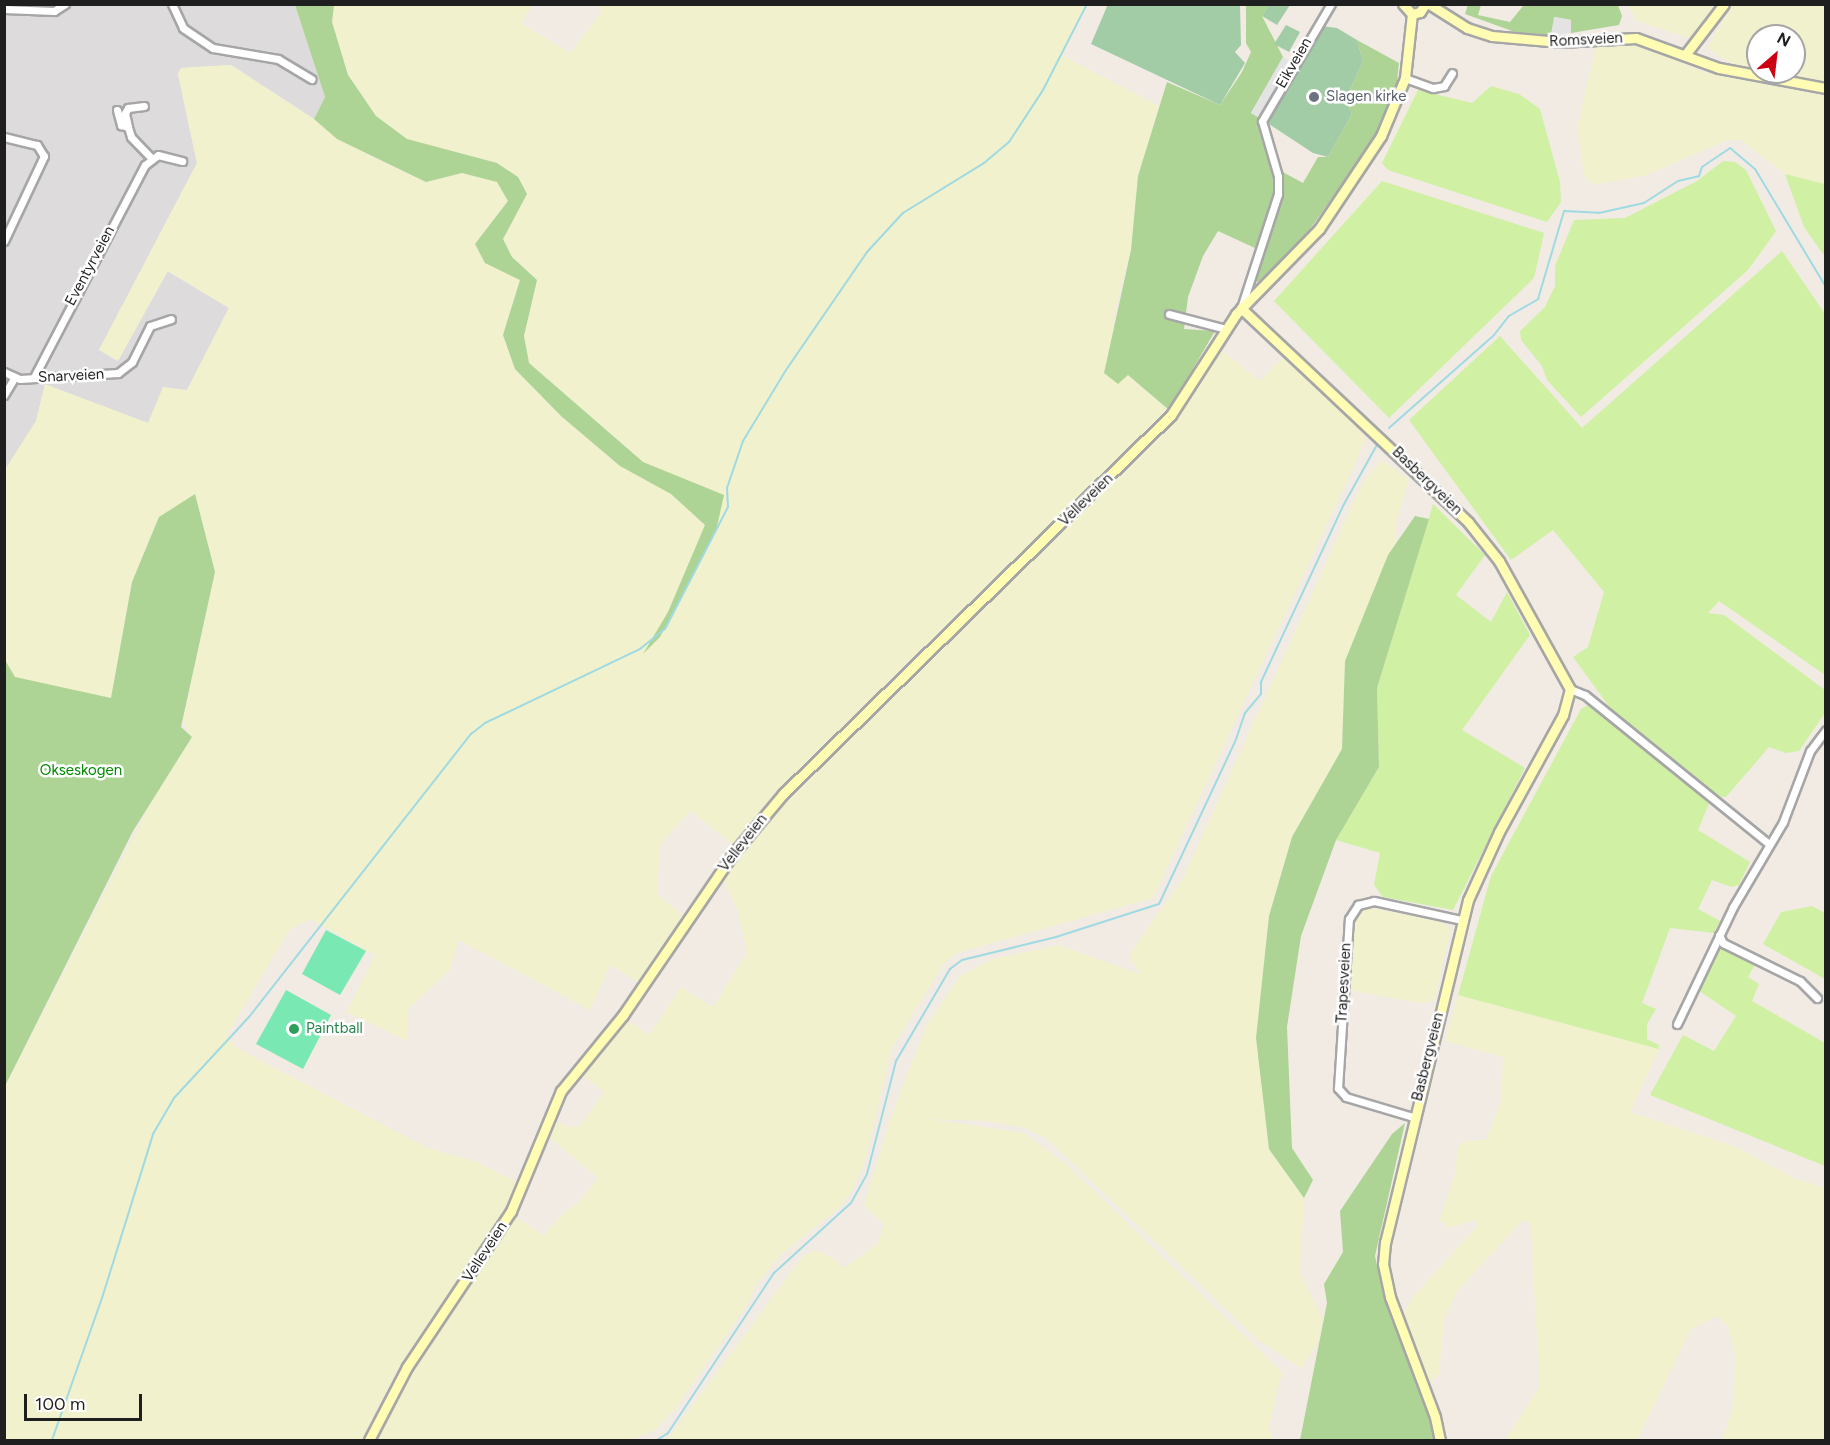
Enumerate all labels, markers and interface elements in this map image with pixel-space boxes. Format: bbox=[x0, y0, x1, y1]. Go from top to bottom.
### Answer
north arrow bbox=[1746, 24, 1806, 84]
text: N bbox=[1774, 28, 1794, 51]
street label: Romsveien bbox=[1549, 29, 1623, 51]
street label: Eikveien bbox=[1272, 34, 1316, 92]
place label: Slagen kirke bbox=[1326, 88, 1406, 106]
marker: Slagen kirke bbox=[1307, 90, 1321, 104]
street label: Eventyrveien bbox=[62, 223, 118, 309]
street label: Snarveien bbox=[37, 365, 105, 387]
street label: Basbergveien bbox=[1388, 443, 1466, 519]
street label: Velleveien bbox=[1055, 470, 1117, 530]
park label: Okseskogen bbox=[40, 762, 122, 780]
street label: Velleveien bbox=[715, 810, 771, 876]
street label: Trapesveien bbox=[1333, 942, 1355, 1024]
street label: Basbergveien bbox=[1408, 1011, 1448, 1103]
place label: Paintball bbox=[306, 1020, 363, 1038]
marker: Paintball bbox=[287, 1022, 301, 1036]
street label: Velleveien bbox=[459, 1218, 511, 1286]
scale bar bbox=[27, 1382, 146, 1420]
text: 100 m bbox=[35, 1393, 85, 1415]

